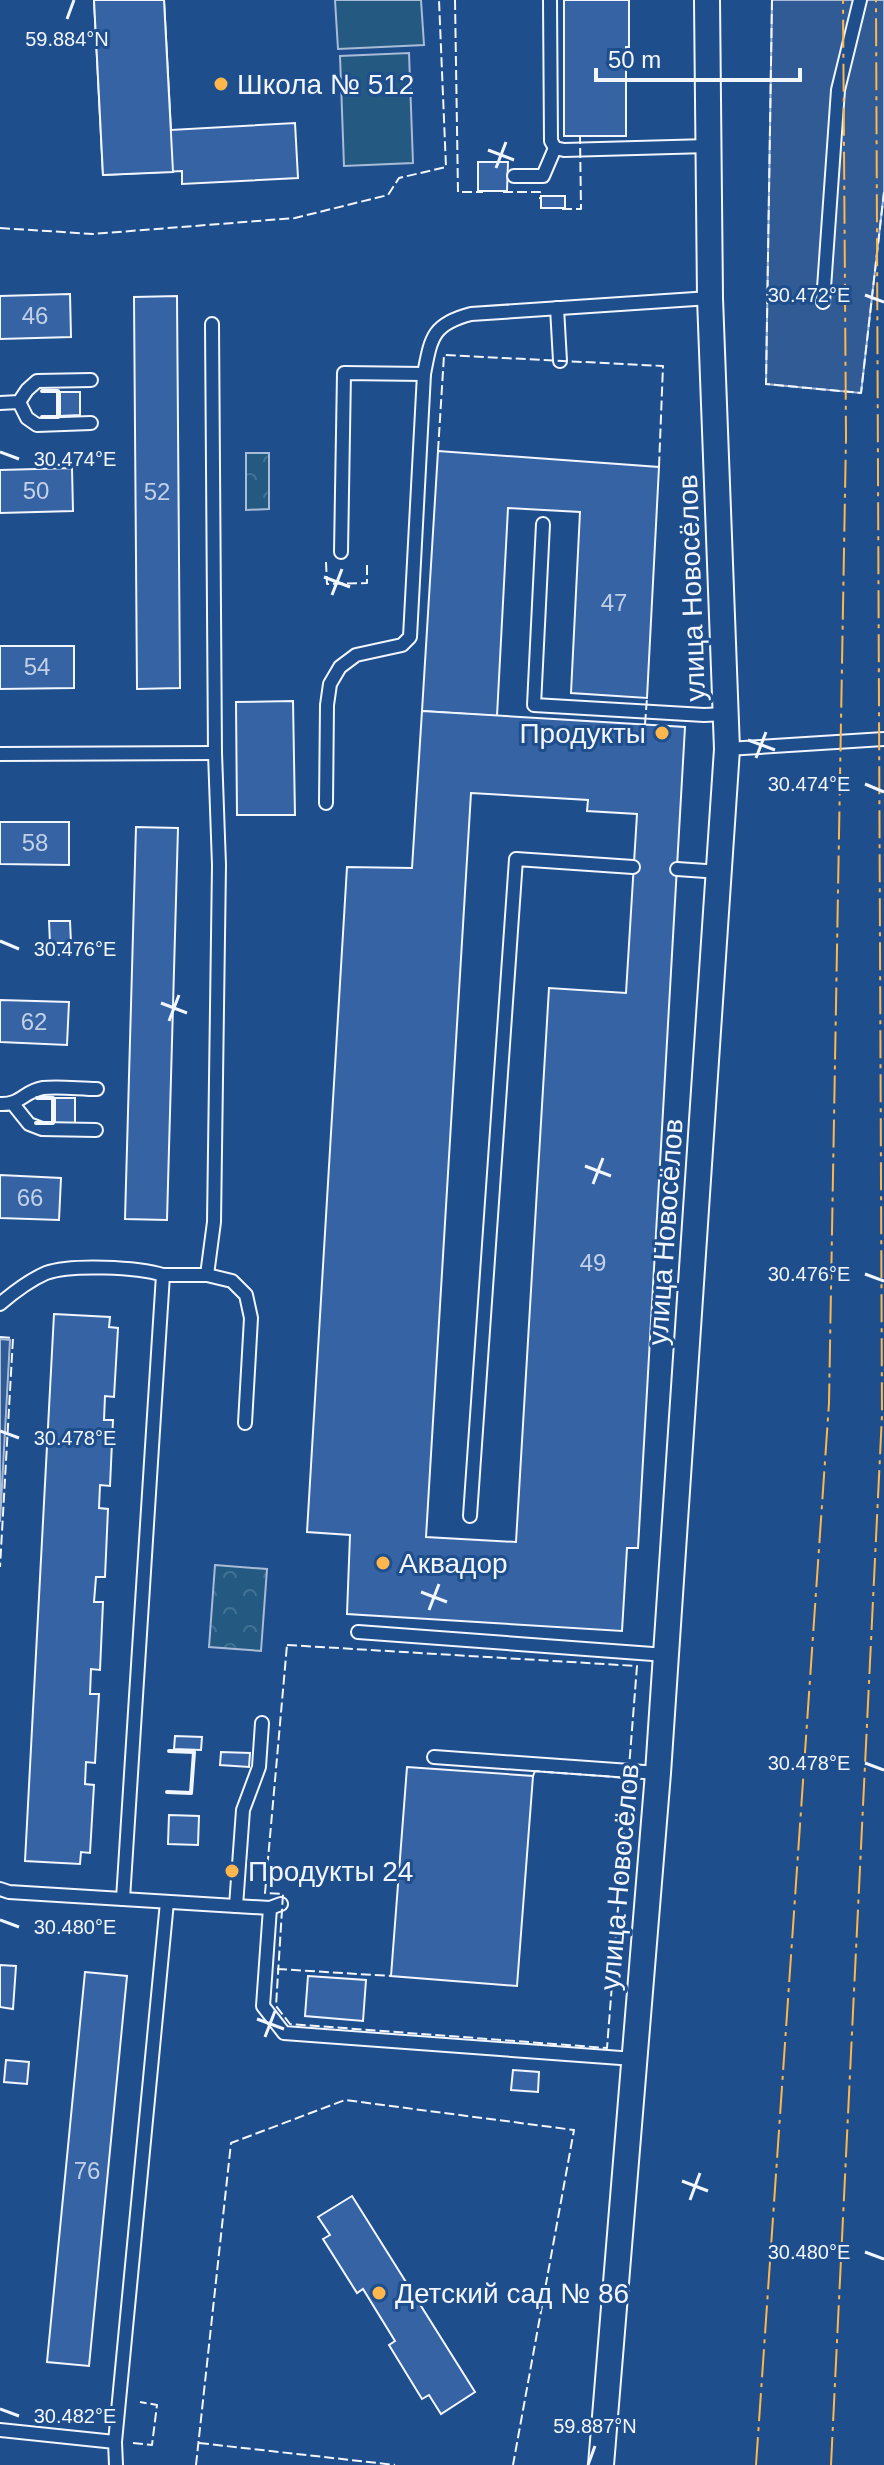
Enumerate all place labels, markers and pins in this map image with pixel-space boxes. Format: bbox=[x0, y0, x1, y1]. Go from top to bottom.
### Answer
place label: Школа № 512 bbox=[237, 69, 414, 100]
marker: Школа № 512 bbox=[212, 75, 230, 93]
place label: Продукты bbox=[519, 718, 646, 749]
marker: Продукты bbox=[653, 724, 671, 742]
place label: Аквадор bbox=[399, 1548, 508, 1579]
marker: Аквадор bbox=[374, 1554, 392, 1572]
place label: Продукты 24 bbox=[248, 1856, 413, 1887]
marker: Продукты 24 bbox=[223, 1862, 241, 1880]
place label: Детский сад № 86 bbox=[395, 2278, 629, 2309]
marker: Детский сад № 86 bbox=[370, 2284, 388, 2302]

